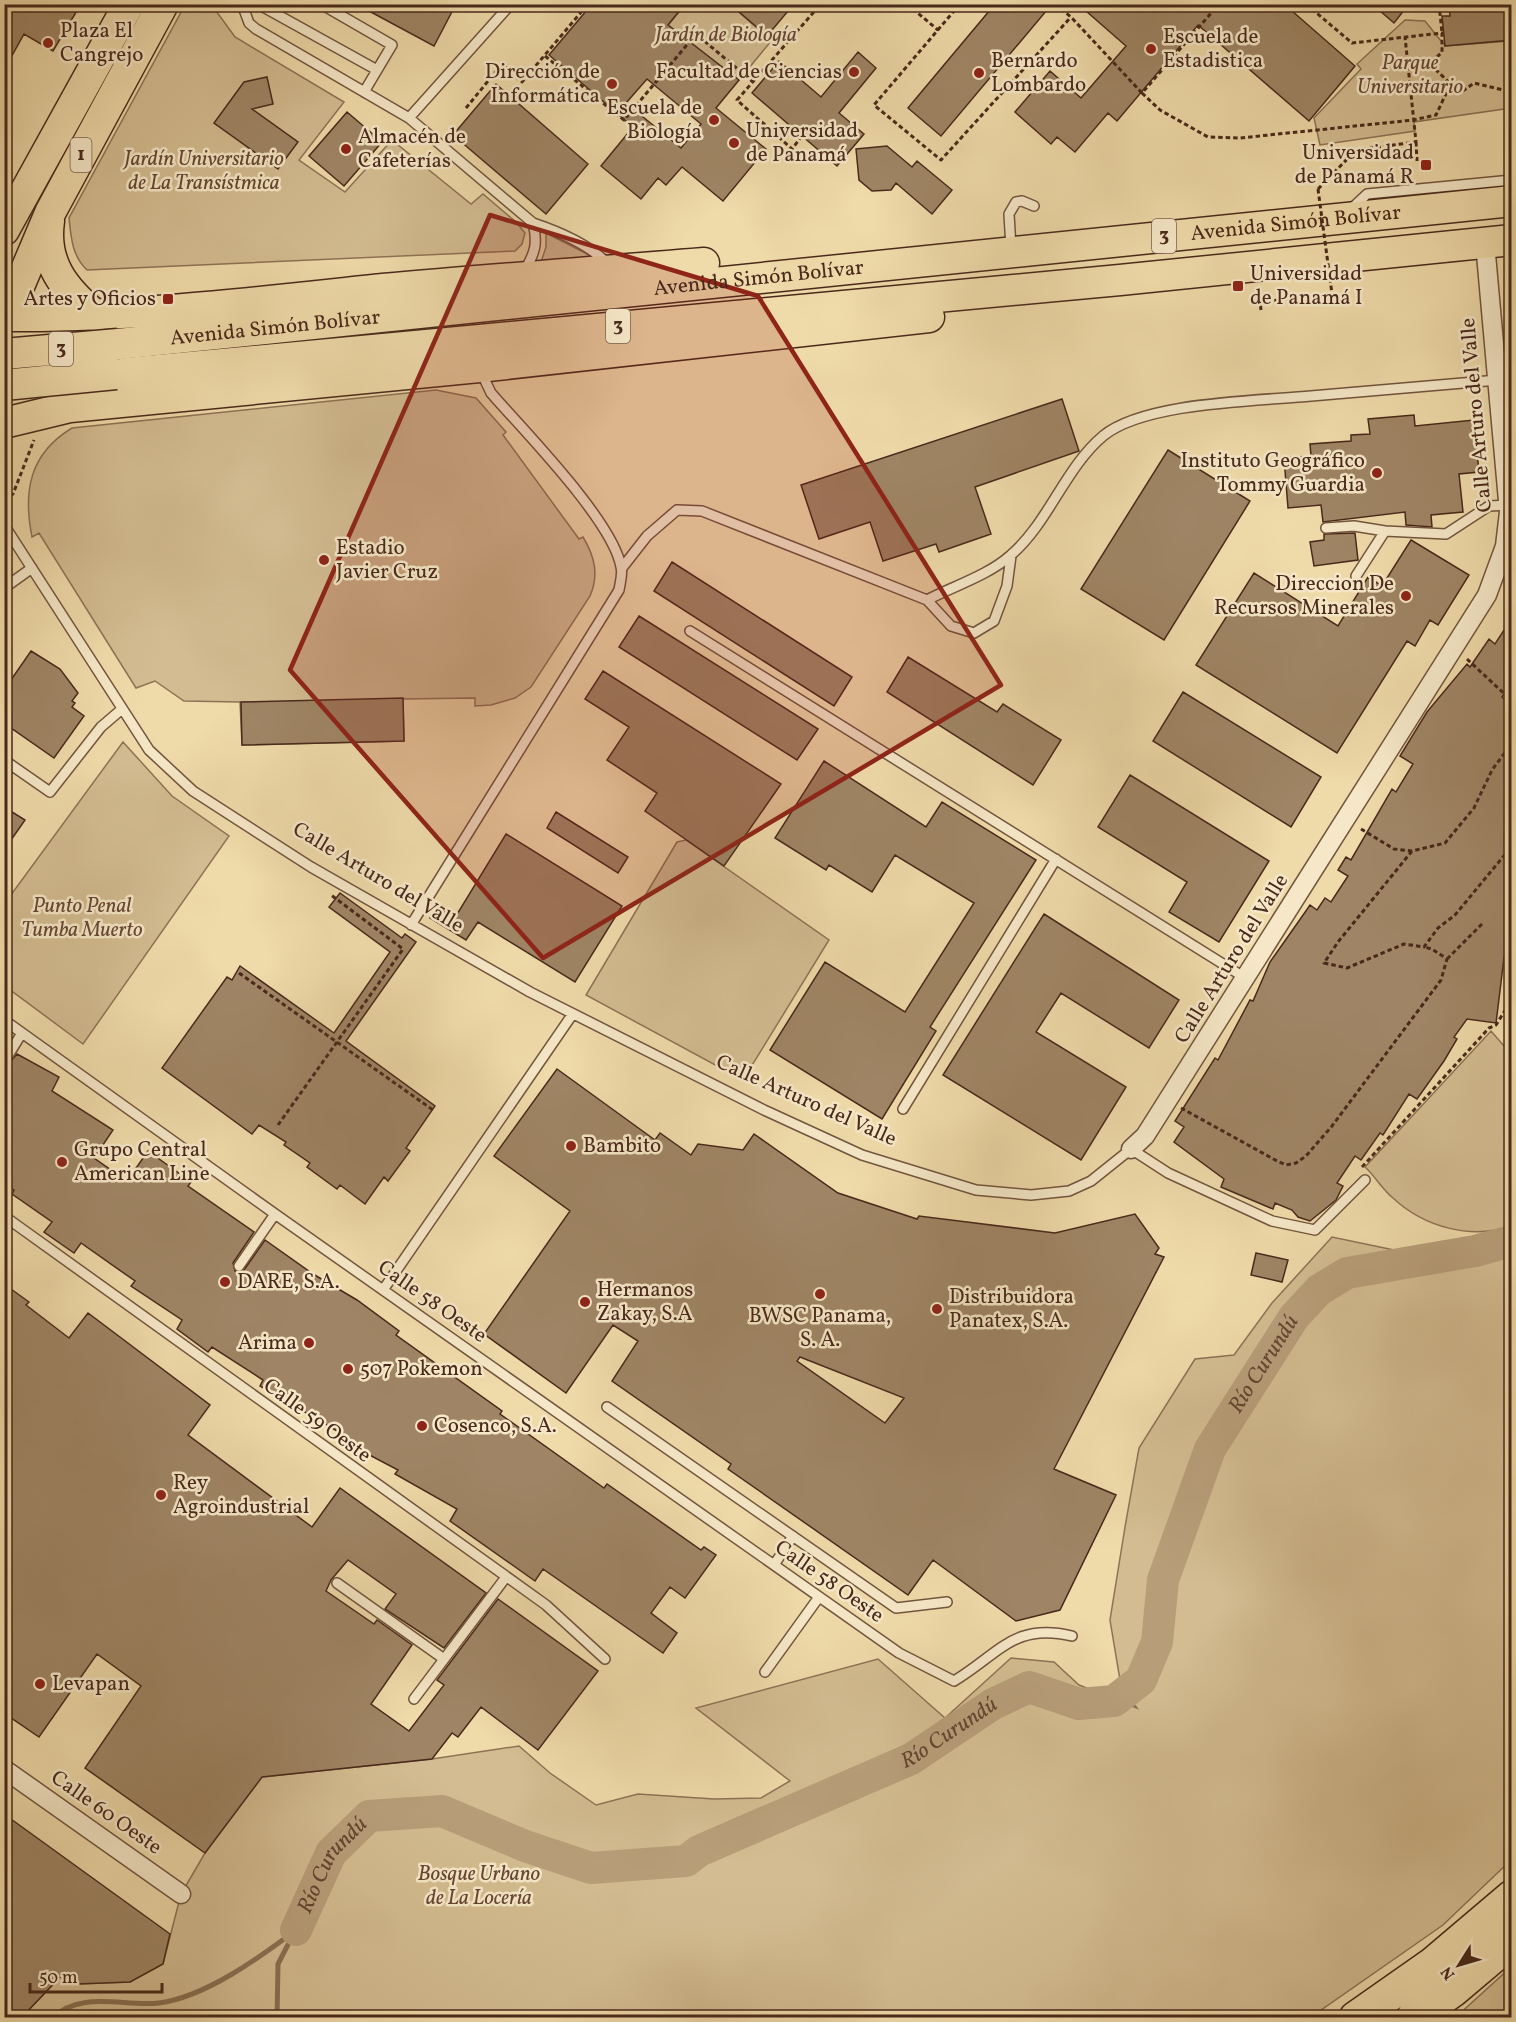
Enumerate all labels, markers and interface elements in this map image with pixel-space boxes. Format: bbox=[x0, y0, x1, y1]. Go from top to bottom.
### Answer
place label: Plaza El Cangrejo bbox=[60, 17, 143, 70]
park label: Jardín de Biología bbox=[653, 21, 797, 50]
place label: Escuela de Estadistica bbox=[1163, 23, 1263, 76]
marker: Plaza El Cangrejo bbox=[41, 36, 55, 50]
marker: Escuela de Estadistica bbox=[1144, 42, 1158, 56]
place label: Bernardo Lombardo bbox=[991, 47, 1086, 100]
park label: Parque Universitario bbox=[1357, 49, 1463, 102]
place label: Dirección de Informática bbox=[485, 58, 600, 111]
place label: Facultad de Ciencias bbox=[656, 58, 842, 87]
marker: Facultad de Ciencias bbox=[847, 65, 861, 79]
marker: Bernardo Lombardo bbox=[972, 66, 986, 80]
marker: Dirección de Informática bbox=[605, 77, 619, 91]
place label: Escuela de Biología bbox=[606, 94, 702, 147]
marker: Escuela de Biología bbox=[707, 113, 721, 127]
place label: Universidad de Panamá bbox=[746, 117, 858, 170]
place label: Almacén de Cafeterías bbox=[358, 123, 466, 176]
marker: Universidad de Panamá bbox=[727, 136, 741, 150]
road number: 1 bbox=[70, 138, 92, 172]
place label: Universidad de Panamá R bbox=[1295, 139, 1414, 192]
marker: Almacén de Cafeterías bbox=[339, 142, 353, 156]
park label: Jardín Universitario de La Transístmica bbox=[122, 145, 284, 198]
marker: Universidad de Panamá R bbox=[1419, 158, 1433, 172]
street label: Avenida Simón Bolívar bbox=[1189, 198, 1403, 248]
road number: 3 bbox=[1152, 219, 1176, 253]
street label: Avenida Simón Bolívar bbox=[652, 253, 865, 303]
place label: Universidad de Panamá I bbox=[1250, 260, 1362, 313]
marker: Universidad de Panamá I bbox=[1231, 279, 1245, 293]
place label: Artes y Oficios bbox=[23, 285, 156, 314]
marker: Artes y Oficios bbox=[161, 292, 175, 306]
street label: Avenida Simón Bolívar bbox=[169, 303, 382, 353]
road number: 3 bbox=[606, 309, 630, 343]
street label: Calle Arturo del Valle bbox=[1454, 317, 1500, 513]
road number: 3 bbox=[49, 332, 73, 366]
place label: Instituto Geográfico Tommy Guardia bbox=[1180, 447, 1365, 500]
marker: Instituto Geográfico Tommy Guardia bbox=[1370, 466, 1384, 480]
place label: Estadio Javier Cruz bbox=[336, 534, 438, 587]
marker: Estadio Javier Cruz bbox=[317, 553, 331, 567]
place label: Direccion De Recursos Minerales bbox=[1214, 570, 1394, 623]
marker: Direccion De Recursos Minerales bbox=[1399, 589, 1413, 603]
street label: Calle Arturo del Valle bbox=[287, 815, 469, 941]
street label: Calle Arturo del Valle bbox=[1168, 869, 1296, 1049]
park label: Punto Penal Tumba Muerto bbox=[21, 892, 143, 945]
street label: Calle Arturo del Valle bbox=[711, 1048, 901, 1154]
place label: Bambito bbox=[583, 1132, 661, 1161]
place label: Grupo Central American Line bbox=[74, 1136, 210, 1189]
marker: Bambito bbox=[564, 1139, 578, 1153]
marker: Grupo Central American Line bbox=[55, 1155, 69, 1169]
street label: Calle 58 Oeste bbox=[372, 1254, 492, 1350]
place label: DARE, S.A. bbox=[237, 1268, 340, 1297]
marker: DARE, S.A. bbox=[218, 1275, 232, 1289]
place label: Hermanos Zakay, S.A bbox=[597, 1276, 693, 1329]
place label: Distribuidora Panatex, S.A. bbox=[949, 1283, 1074, 1336]
marker: BWSC Panama, S. A. bbox=[813, 1287, 827, 1301]
marker: Hermanos Zakay, S.A bbox=[578, 1295, 592, 1309]
place label: BWSC Panama, S. A. bbox=[749, 1302, 891, 1355]
marker: Distribuidora Panatex, S.A. bbox=[930, 1302, 944, 1316]
water label: Río Curundú bbox=[1221, 1309, 1307, 1419]
place label: Arima bbox=[238, 1329, 297, 1358]
marker: Arima bbox=[302, 1336, 316, 1350]
place label: 507 Pokemon bbox=[360, 1355, 483, 1384]
marker: 507 Pokemon bbox=[341, 1362, 355, 1376]
street label: Calle 59 Oeste bbox=[257, 1372, 377, 1470]
place label: Cosenco, S.A. bbox=[434, 1412, 557, 1441]
marker: Cosenco, S.A. bbox=[415, 1419, 429, 1433]
place label: Rey Agroindustrial bbox=[173, 1469, 309, 1522]
marker: Rey Agroindustrial bbox=[154, 1488, 168, 1502]
street label: Calle 58 Oeste bbox=[769, 1534, 889, 1630]
place label: Levapan bbox=[52, 1670, 130, 1699]
marker: Levapan bbox=[33, 1677, 47, 1691]
water label: Río Curundú bbox=[896, 1690, 1004, 1777]
street label: Calle 60 Oeste bbox=[45, 1764, 167, 1862]
water label: Río Curundú bbox=[290, 1810, 375, 1919]
park label: Bosque Urbano de La Locería bbox=[418, 1860, 541, 1913]
north arrow bbox=[1429, 1935, 1489, 1995]
scale bar bbox=[30, 1956, 162, 1994]
text: N bbox=[1436, 1961, 1461, 1984]
text: 50 m bbox=[39, 1966, 78, 1991]

